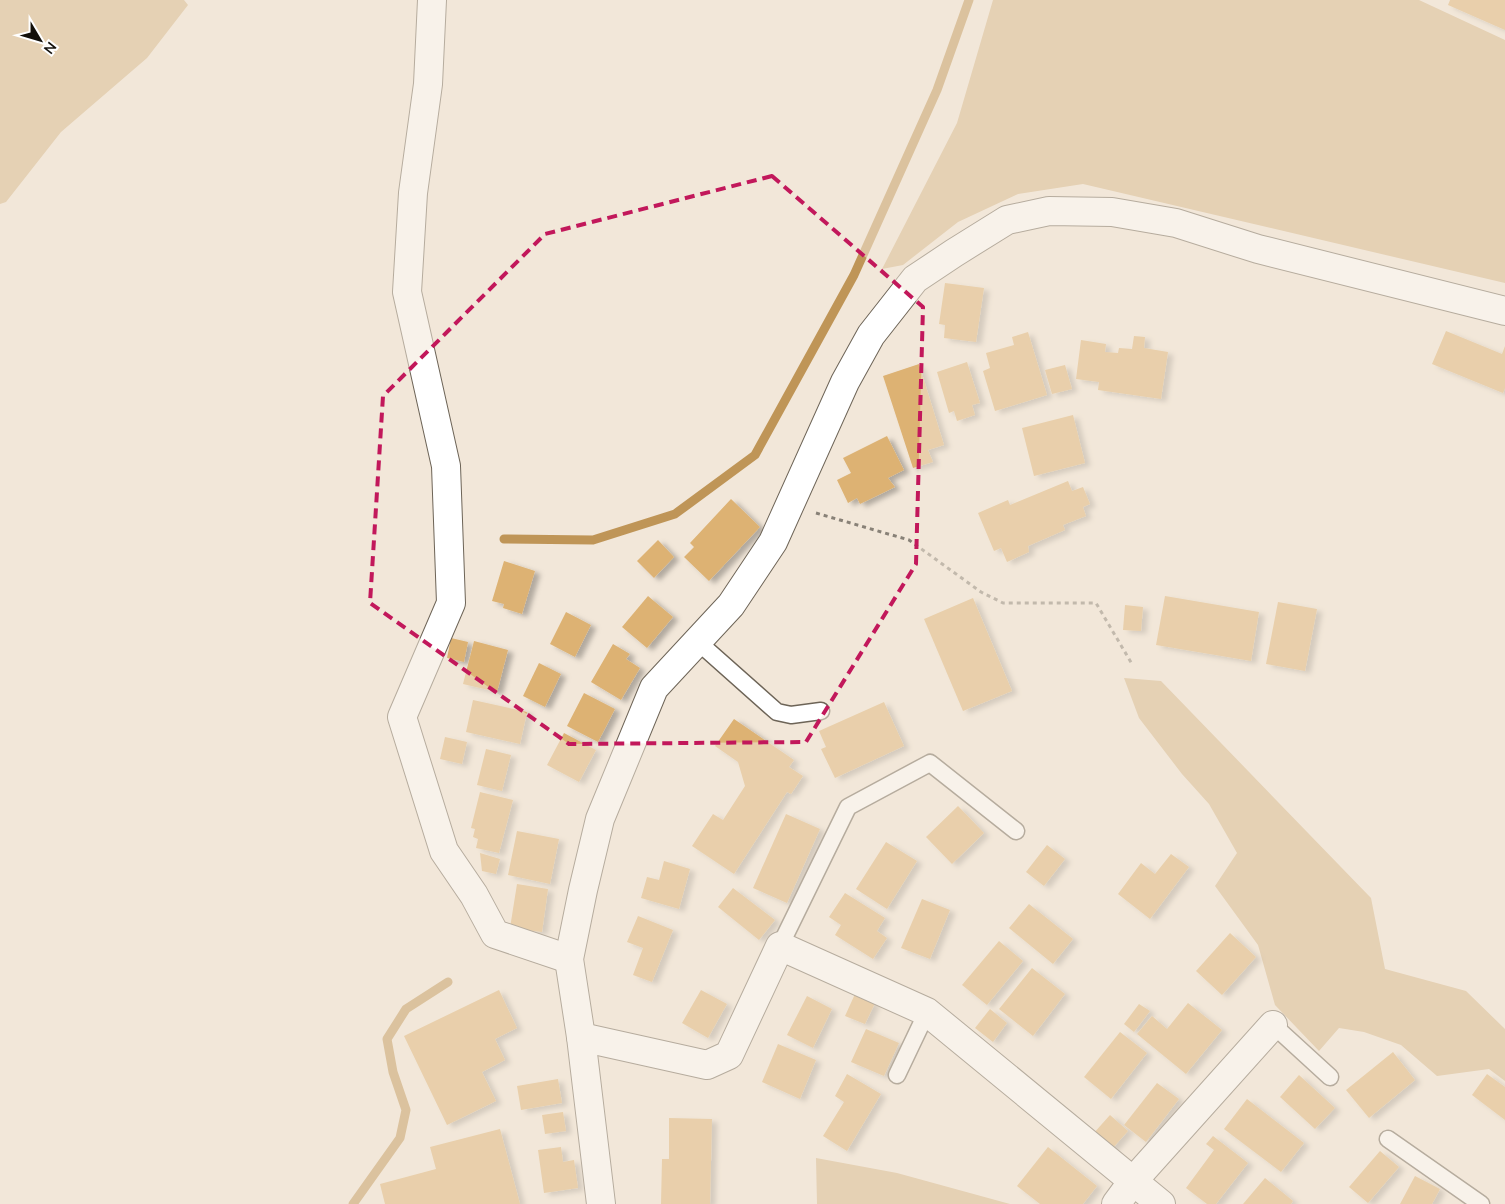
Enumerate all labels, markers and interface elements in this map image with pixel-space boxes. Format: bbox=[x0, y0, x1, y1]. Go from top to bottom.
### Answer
north arrow bbox=[15, 15, 65, 65]
text: N bbox=[40, 38, 61, 58]

